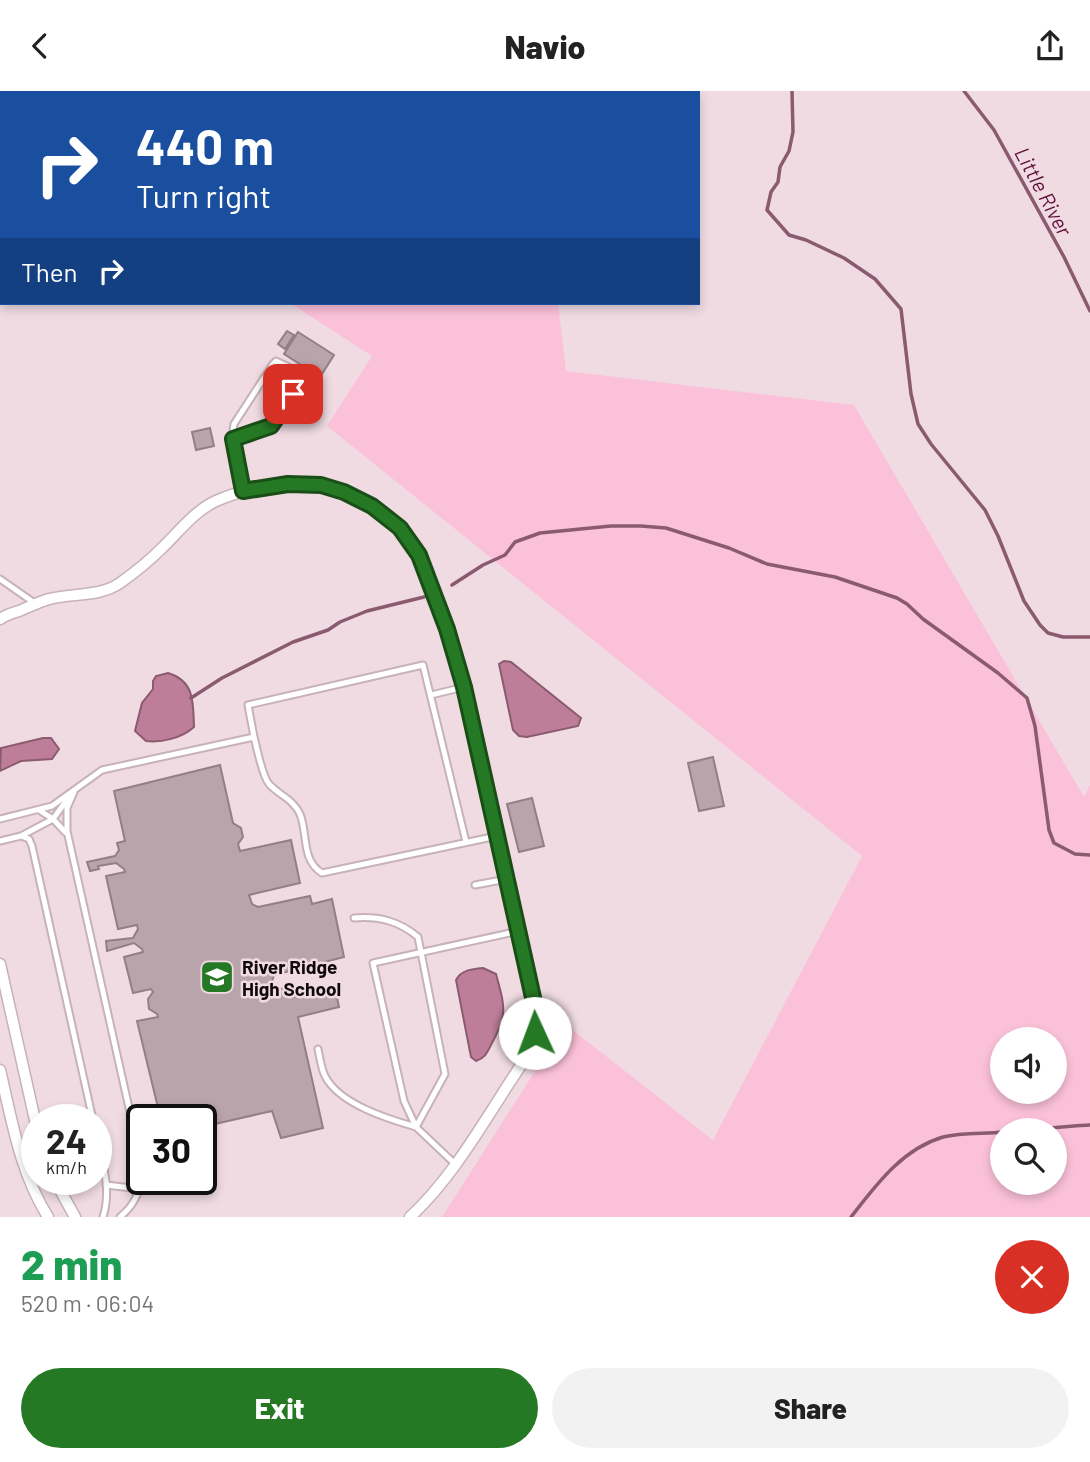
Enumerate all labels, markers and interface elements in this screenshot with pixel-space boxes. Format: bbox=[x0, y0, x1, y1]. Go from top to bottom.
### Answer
icon: back bbox=[21, 27, 59, 65]
text: Navio bbox=[505, 27, 585, 65]
icon: share bbox=[1031, 27, 1069, 65]
text: 440 m bbox=[136, 116, 274, 175]
icon: right bbox=[21, 119, 112, 210]
water label: Little River bbox=[1010, 143, 1078, 240]
text: Turn right bbox=[136, 176, 271, 214]
icon: right bbox=[92, 252, 130, 290]
text: Then bbox=[21, 256, 78, 287]
pin bbox=[263, 364, 323, 424]
icon: arrive bbox=[274, 375, 312, 413]
place label: River Ridge High School bbox=[242, 955, 341, 1000]
school or university icon: River Ridge High School bbox=[198, 958, 236, 996]
position arrow bbox=[498, 996, 572, 1070]
map controls bbox=[990, 1027, 1067, 1195]
button: sound bbox=[990, 1027, 1067, 1104]
speed limit sign: 30 bbox=[126, 1104, 217, 1195]
button: search bbox=[990, 1118, 1067, 1195]
text: 24 bbox=[46, 1119, 87, 1161]
text: km/h bbox=[46, 1156, 87, 1178]
text: 2 min bbox=[21, 1238, 122, 1288]
button: close bbox=[995, 1240, 1069, 1314]
text: 520 m · 06:04 bbox=[21, 1289, 154, 1317]
button: Exit bbox=[21, 1368, 538, 1448]
button: Share bbox=[552, 1368, 1069, 1448]

